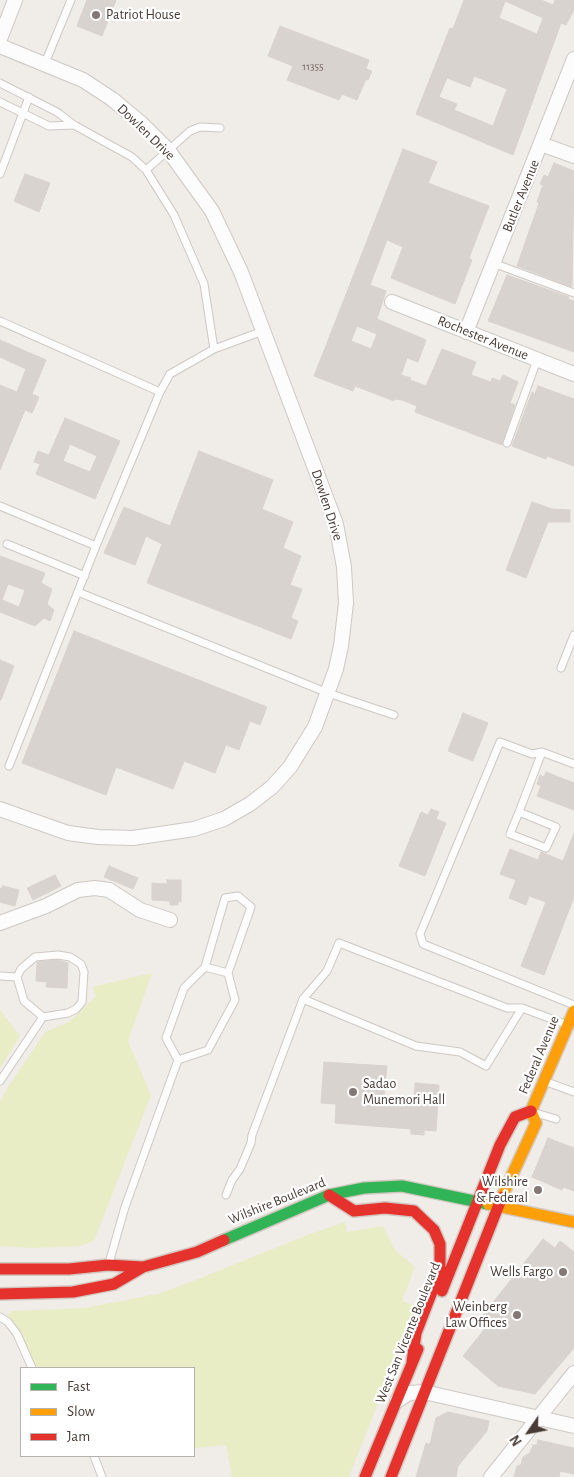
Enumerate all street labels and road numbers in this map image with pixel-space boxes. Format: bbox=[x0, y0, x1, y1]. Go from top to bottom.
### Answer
street label: Dowlen Drive bbox=[114, 100, 178, 164]
street label: Butler Avenue bbox=[499, 157, 543, 235]
street label: Rochester Avenue bbox=[435, 312, 531, 364]
street label: Dowlen Drive bbox=[308, 467, 346, 543]
street label: Federal Avenue bbox=[515, 1013, 563, 1097]
street label: Wilshire Boulevard bbox=[226, 1174, 328, 1228]
street label: West San Vicente Boulevard bbox=[372, 1260, 444, 1406]

